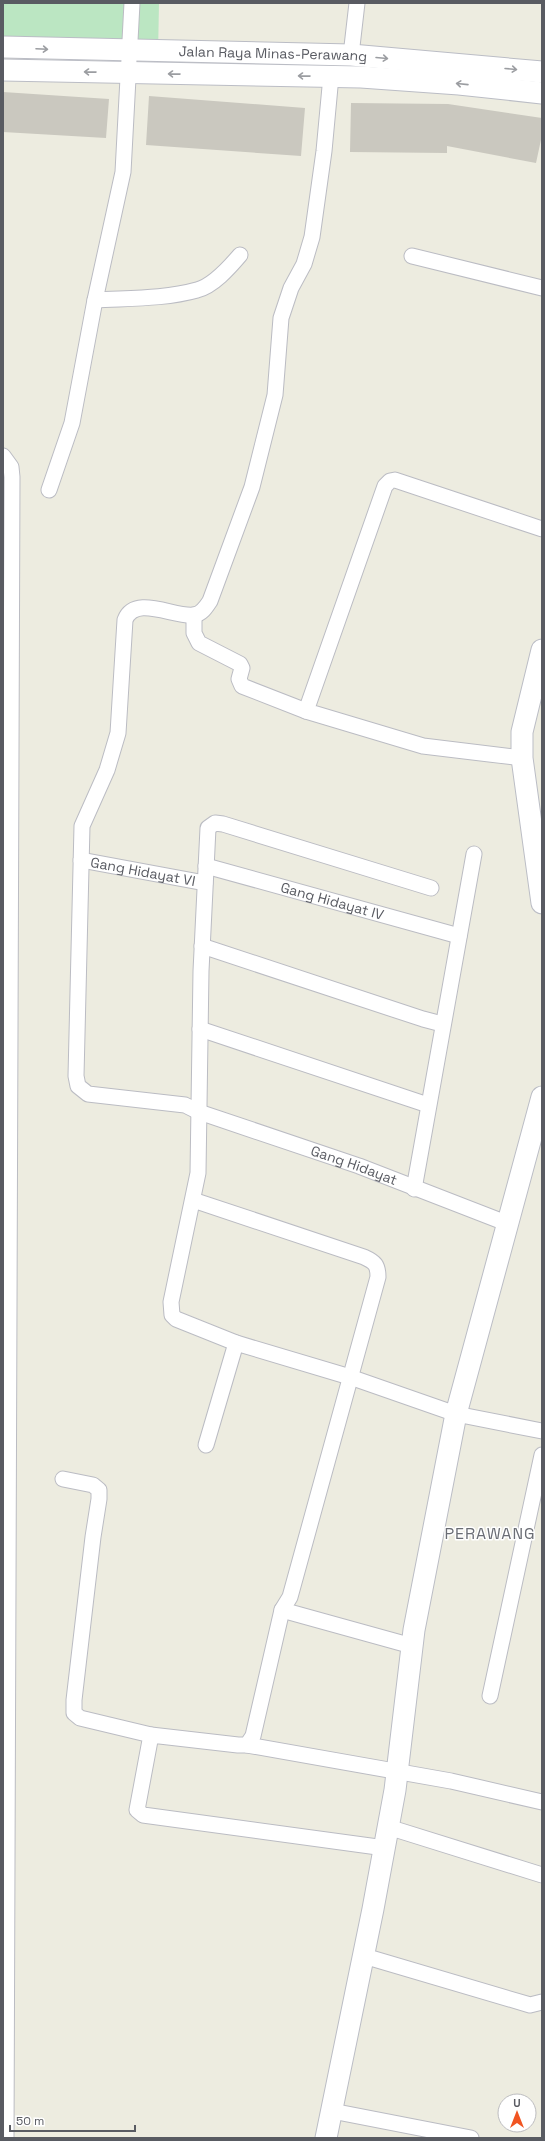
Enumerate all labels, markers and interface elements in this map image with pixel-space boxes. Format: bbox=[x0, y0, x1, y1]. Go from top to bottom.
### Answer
street label: Jalan Raya Minas-Perawang bbox=[178, 42, 368, 65]
one-way arrow bbox=[35, 45, 48, 53]
one-way arrow bbox=[375, 54, 388, 61]
one-way arrow bbox=[504, 66, 517, 73]
one-way arrow bbox=[84, 68, 97, 76]
one-way arrow bbox=[168, 70, 181, 78]
one-way arrow bbox=[298, 72, 311, 80]
one-way arrow bbox=[455, 81, 468, 88]
street label: Gang Hidayat VI bbox=[89, 853, 197, 890]
street label: Gang Hidayat IV bbox=[279, 878, 386, 924]
street label: Gang Hidayat bbox=[308, 1141, 400, 1189]
district label: PERAWANG bbox=[444, 1523, 536, 1544]
north arrow bbox=[497, 2093, 537, 2133]
text: U bbox=[513, 2096, 521, 2110]
scale bar bbox=[10, 2107, 135, 2133]
text: 50 m bbox=[16, 2113, 44, 2129]

